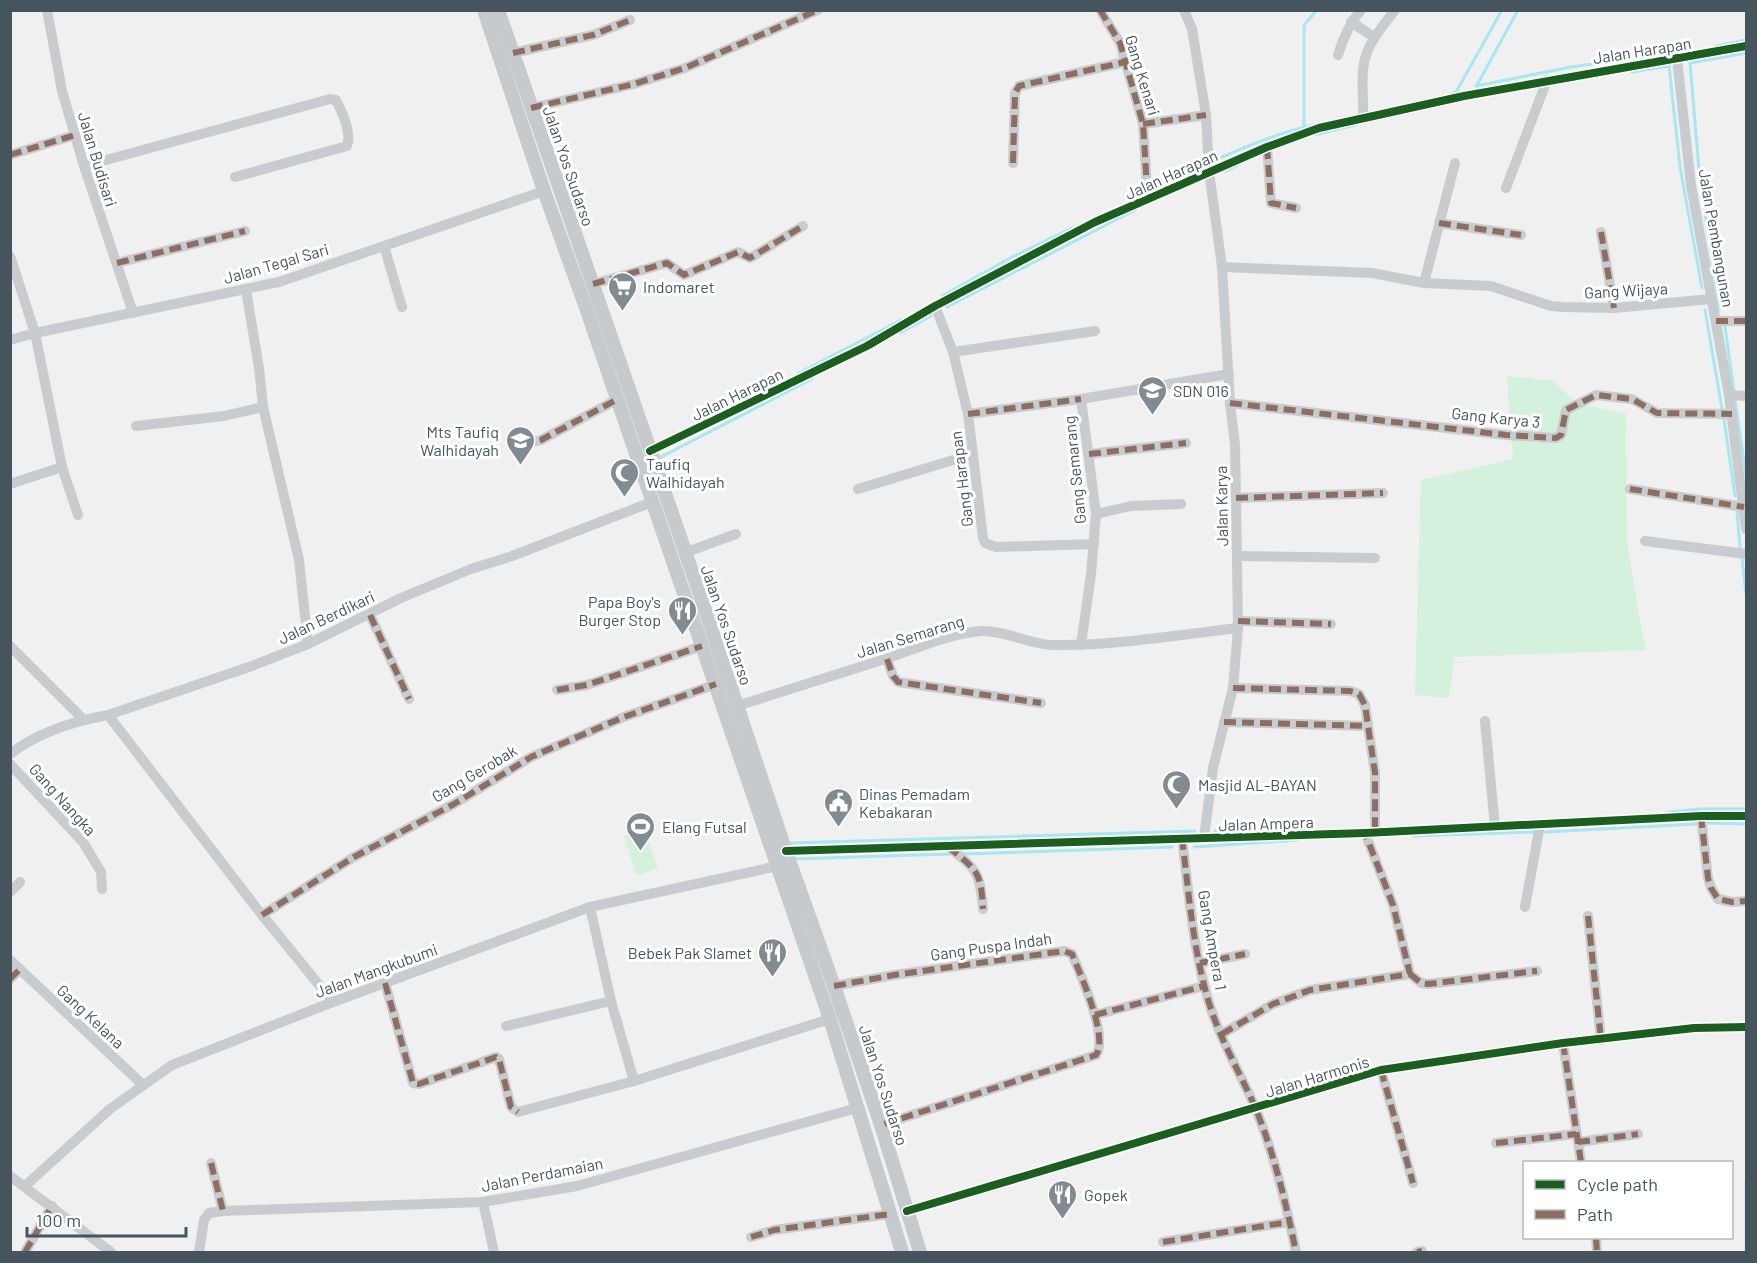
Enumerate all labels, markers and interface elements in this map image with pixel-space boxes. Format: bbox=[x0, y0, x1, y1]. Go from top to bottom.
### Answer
street label: Gang Kenari bbox=[1122, 33, 1164, 117]
street label: Jalan Harapan bbox=[1591, 33, 1693, 67]
street label: Jalan Yos Sudarso bbox=[540, 103, 598, 229]
street label: Jalan Budisari bbox=[75, 109, 121, 209]
street label: Jalan Harapan bbox=[1122, 145, 1220, 203]
street label: Jalan Pembangunan bbox=[1695, 167, 1739, 309]
street label: Jalan Tegal Sari bbox=[221, 239, 331, 287]
supermarket icon: Indomaret bbox=[606, 270, 638, 312]
place label: Indomaret bbox=[643, 277, 715, 296]
street label: Gang Wijaya bbox=[1584, 278, 1668, 302]
street label: Jalan Harapan bbox=[688, 364, 786, 424]
school or university icon: SDN 016 bbox=[1136, 374, 1168, 416]
place label: SDN 016 bbox=[1173, 381, 1229, 400]
street label: Gang Karya 3 bbox=[1451, 403, 1541, 431]
street label: Gang Semarang bbox=[1059, 415, 1089, 525]
place label: Mts Taufiq Walhidayah bbox=[420, 422, 499, 459]
school or university icon: Mts Taufiq Walhidayah bbox=[504, 424, 536, 466]
street label: Gang Harapan bbox=[946, 430, 976, 528]
place label: Taufiq Walhidayah bbox=[646, 454, 725, 491]
mosque icon: Taufiq Walhidayah bbox=[609, 456, 641, 498]
street label: Jalan Karya bbox=[1211, 465, 1231, 547]
street label: Jalan Yos Sudarso bbox=[698, 562, 756, 688]
street label: Jalan Berdikari bbox=[275, 586, 377, 648]
place label: Papa Boy's Burger Stop bbox=[578, 592, 661, 629]
restaurant icon: Papa Boy's Burger Stop bbox=[666, 594, 698, 636]
street label: Jalan Semarang bbox=[854, 611, 966, 661]
street label: Gang Gerobak bbox=[428, 740, 520, 806]
street label: Gang Nangka bbox=[26, 759, 100, 839]
mosque icon: Masjid AL-BAYAN bbox=[1161, 768, 1193, 810]
place label: Masjid AL-BAYAN bbox=[1198, 775, 1317, 794]
place label: Dinas Pemadam Kebakaran bbox=[859, 784, 970, 821]
public building icon: Dinas Pemadam Kebakaran bbox=[822, 786, 854, 828]
sports icon: Elang Futsal bbox=[625, 810, 657, 852]
street label: Jalan Ampera bbox=[1218, 812, 1314, 834]
place label: Elang Futsal bbox=[662, 817, 747, 836]
street label: Gang Ampera 1 bbox=[1195, 889, 1231, 991]
street label: Gang Puspa Indah bbox=[929, 928, 1053, 964]
restaurant icon: Bebek Pak Slamet bbox=[757, 936, 789, 978]
street label: Jalan Mangkubumi bbox=[312, 939, 440, 1001]
place label: Bebek Pak Slamet bbox=[628, 943, 752, 962]
street label: Gang Kelana bbox=[53, 980, 129, 1052]
street label: Jalan Yos Sudarso bbox=[856, 1022, 912, 1148]
street label: Jalan Harmonis bbox=[1263, 1051, 1371, 1101]
street label: Jalan Perdamaian bbox=[479, 1153, 605, 1195]
legend bbox=[1523, 1161, 1733, 1239]
text: Cycle path bbox=[1577, 1173, 1658, 1195]
restaurant icon: Gopek bbox=[1047, 1178, 1079, 1220]
place label: Gopek bbox=[1084, 1185, 1128, 1204]
scale bar bbox=[27, 1200, 186, 1238]
text: Path bbox=[1577, 1203, 1613, 1225]
text: 100 m bbox=[36, 1209, 81, 1231]

